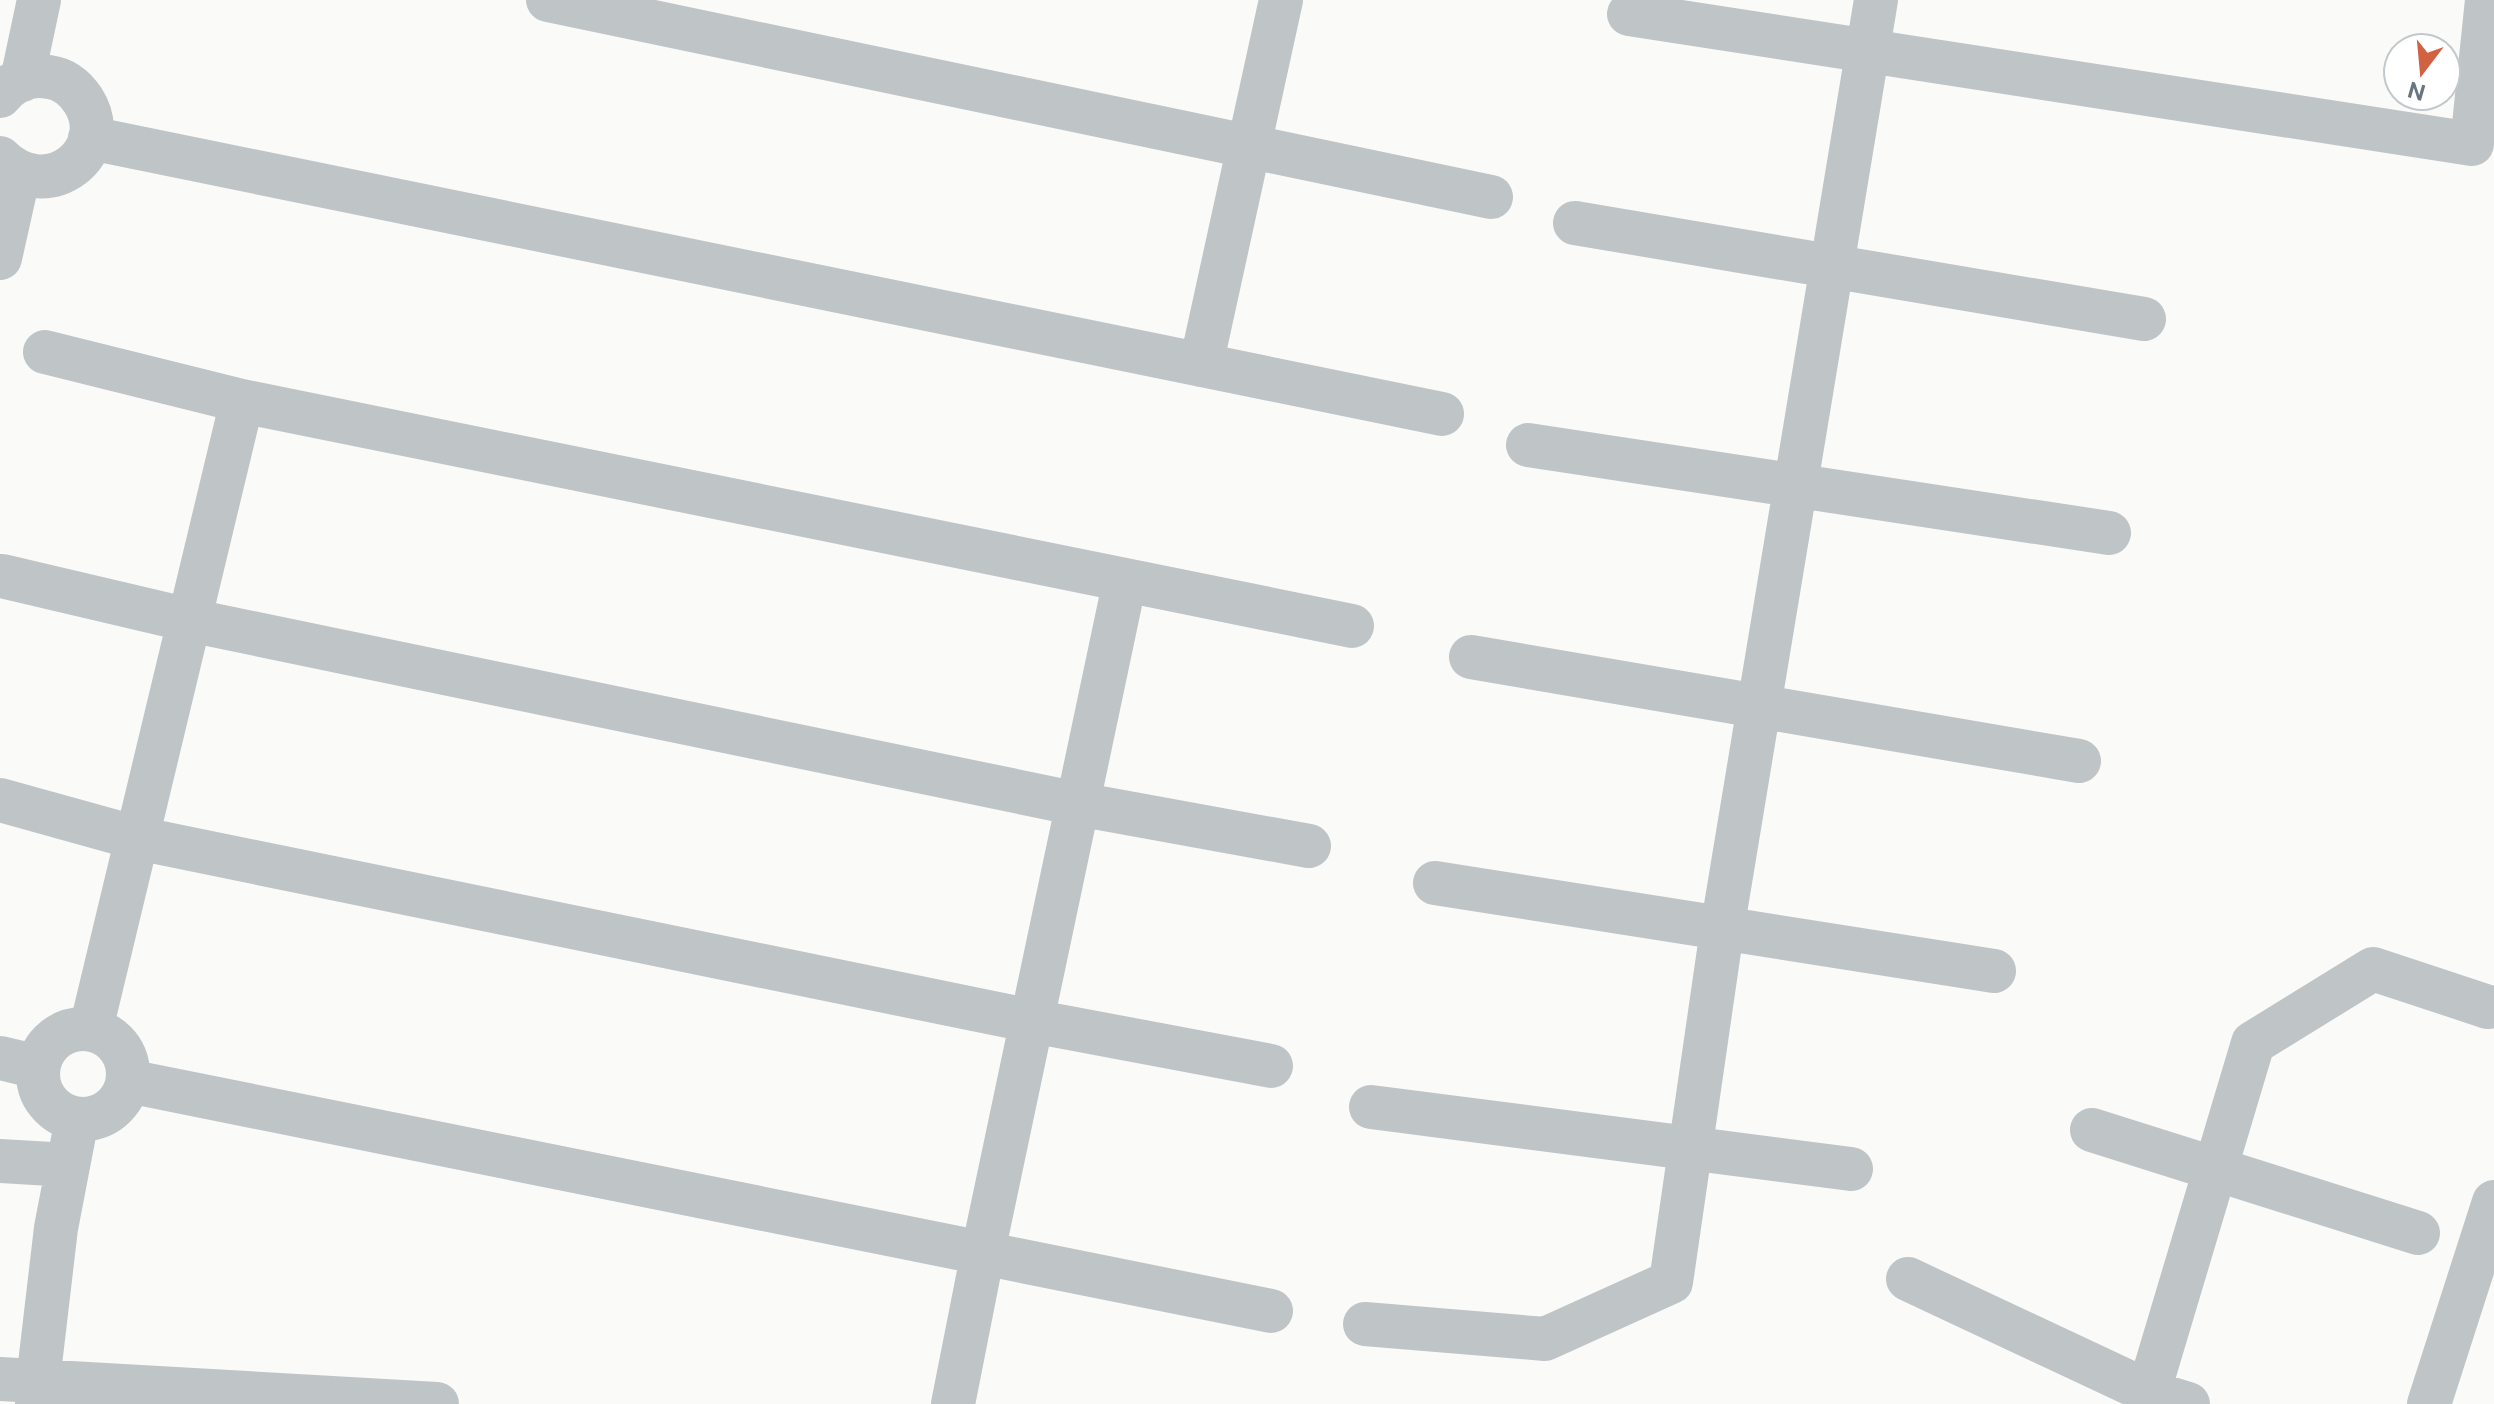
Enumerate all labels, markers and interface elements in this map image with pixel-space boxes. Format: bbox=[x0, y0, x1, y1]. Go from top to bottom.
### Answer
north arrow bbox=[2382, 32, 2462, 112]
text: N bbox=[2405, 76, 2428, 106]

